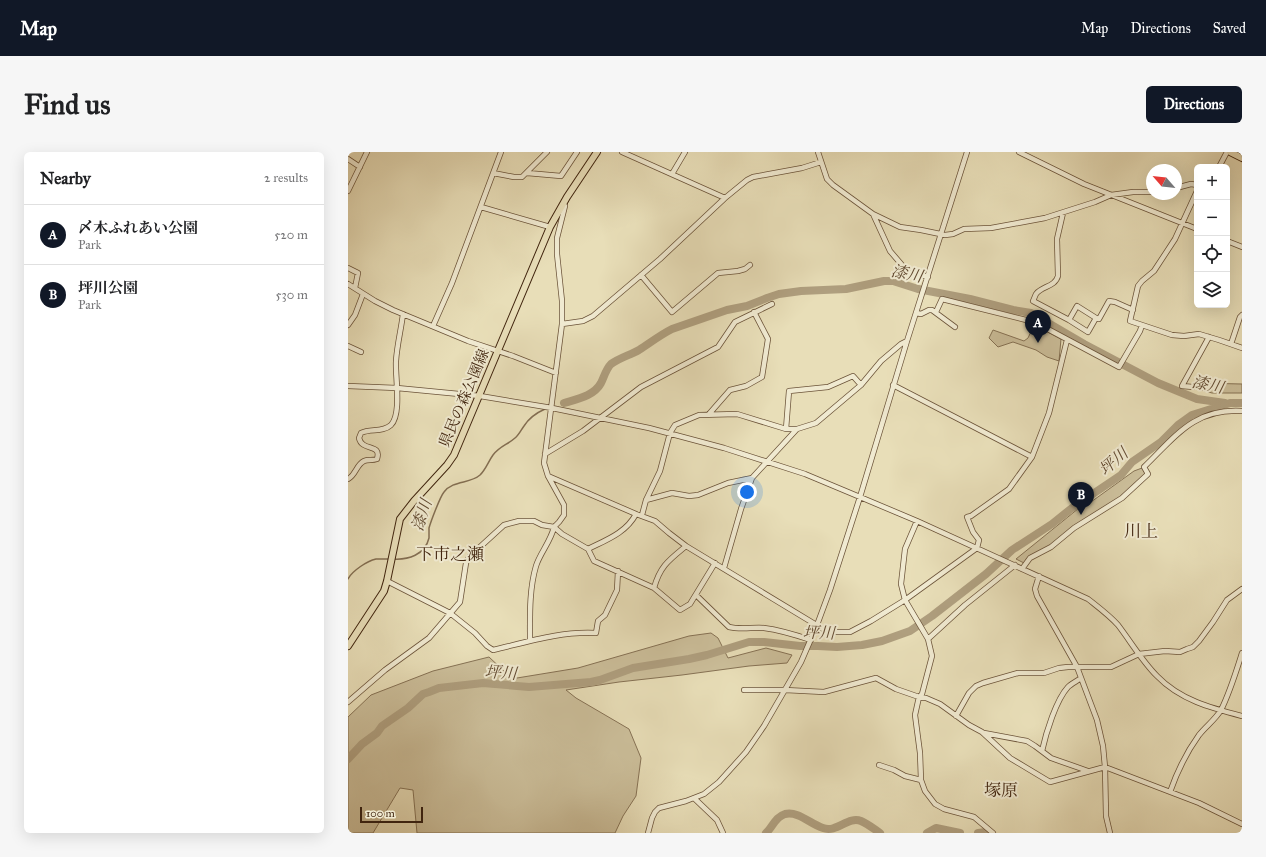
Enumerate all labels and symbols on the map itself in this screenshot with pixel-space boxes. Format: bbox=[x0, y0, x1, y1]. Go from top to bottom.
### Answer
north arrow bbox=[1146, 164, 1182, 200]
water label: 漆川 bbox=[889, 261, 926, 286]
pin: A bbox=[1025, 310, 1051, 343]
street label: 県民の森公園線 bbox=[435, 346, 493, 450]
water label: 漆川 bbox=[1190, 372, 1227, 398]
water label: 坪川 bbox=[1095, 442, 1133, 479]
your location bbox=[737, 482, 757, 502]
pin: B bbox=[1068, 482, 1094, 515]
water label: 漆川 bbox=[407, 495, 436, 533]
district label: 川上 bbox=[1124, 521, 1158, 542]
district label: 下市之瀬 bbox=[416, 544, 484, 565]
water label: 坪川 bbox=[803, 622, 837, 643]
water label: 坪川 bbox=[484, 662, 520, 683]
district label: 塚原 bbox=[984, 780, 1018, 801]
scale bar bbox=[360, 805, 423, 824]

